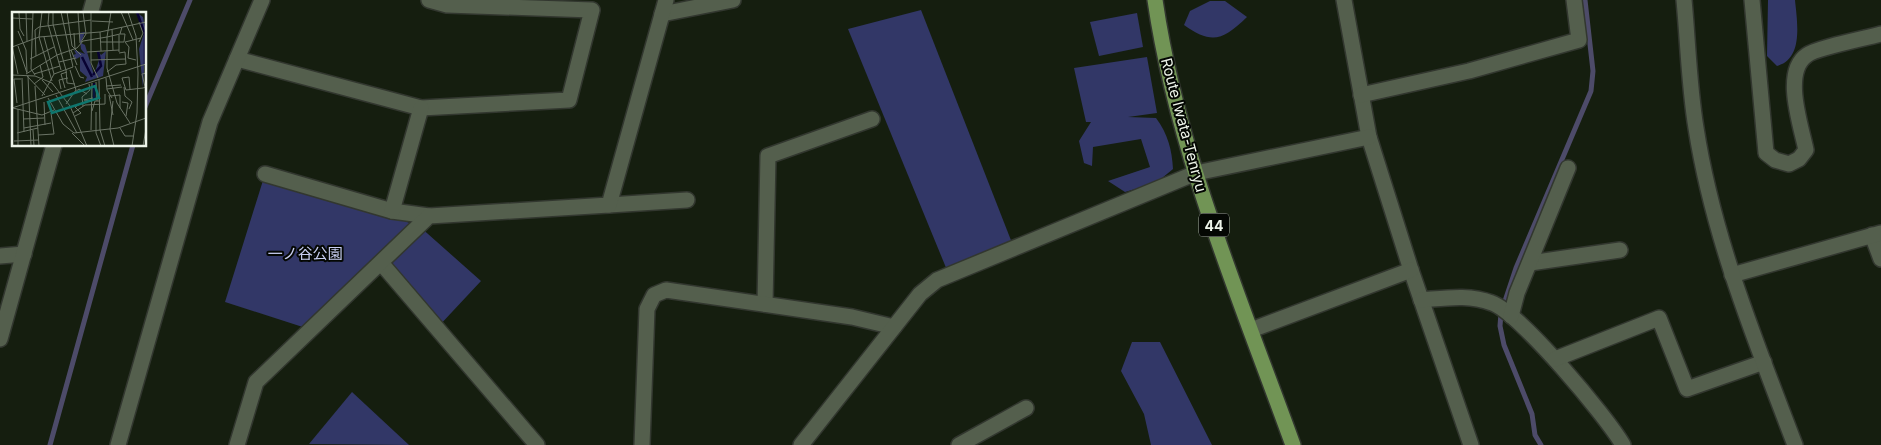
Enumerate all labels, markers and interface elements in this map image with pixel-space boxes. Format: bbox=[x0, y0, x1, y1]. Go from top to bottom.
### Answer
inset map bbox=[12, 12, 146, 146]
street label: Route Iwata-Tenryu bbox=[1157, 56, 1211, 194]
road number: 44 bbox=[1199, 214, 1229, 236]
park label: 一ノ谷公園 bbox=[267, 244, 343, 263]

